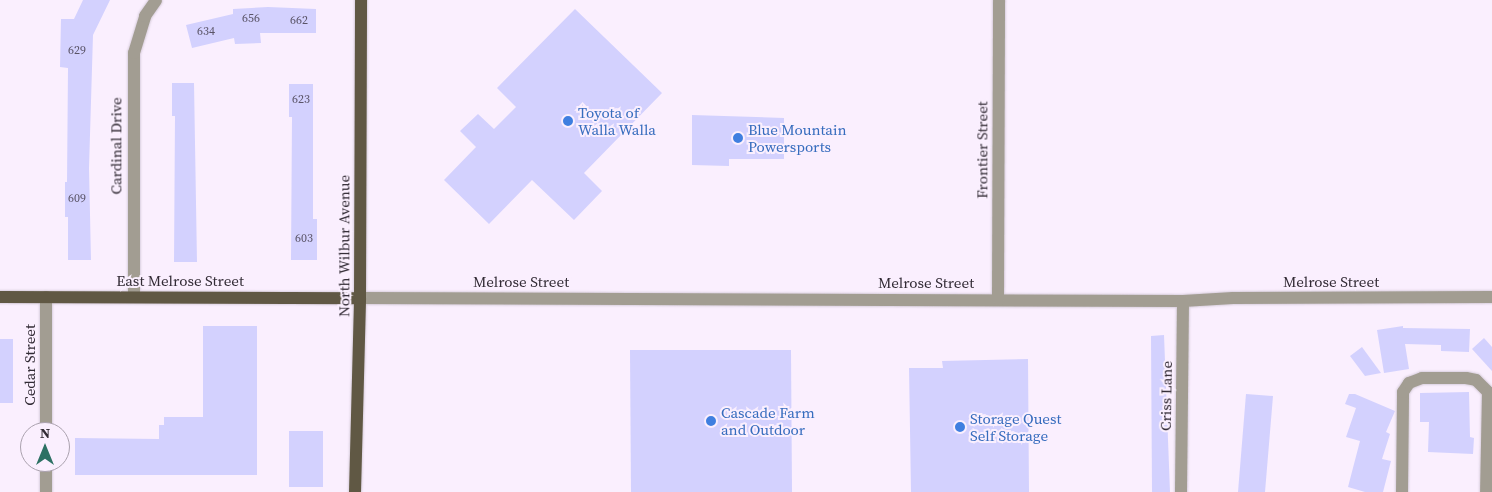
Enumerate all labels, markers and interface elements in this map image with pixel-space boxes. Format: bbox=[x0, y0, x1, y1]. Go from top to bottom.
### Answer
house number: 656 bbox=[242, 12, 260, 26]
house number: 662 bbox=[290, 14, 308, 28]
house number: 634 bbox=[197, 25, 215, 39]
house number: 629 bbox=[68, 44, 86, 58]
house number: 623 bbox=[292, 93, 310, 107]
street label: Cardinal Drive bbox=[107, 97, 125, 195]
street label: Frontier Street bbox=[973, 101, 991, 199]
place label: Toyota of Walla Walla bbox=[578, 103, 656, 138]
marker: Toyota of Walla Walla bbox=[562, 115, 574, 127]
place label: Blue Mountain Powersports bbox=[748, 120, 846, 155]
marker: Blue Mountain Powersports bbox=[732, 132, 744, 144]
street label: North Wilbur Avenue bbox=[335, 175, 353, 317]
house number: 609 bbox=[68, 192, 86, 206]
house number: 603 bbox=[295, 232, 313, 246]
street label: East Melrose Street bbox=[116, 272, 244, 290]
street label: Melrose Street bbox=[473, 273, 569, 291]
street label: Melrose Street bbox=[1283, 273, 1379, 291]
street label: Melrose Street bbox=[878, 274, 974, 292]
street label: Cedar Street bbox=[21, 324, 39, 406]
street label: Criss Lane bbox=[1156, 361, 1176, 431]
place label: Cascade Farm and Outdoor bbox=[721, 403, 815, 438]
place label: Storage Quest Self Storage bbox=[970, 409, 1061, 444]
marker: Cascade Farm and Outdoor bbox=[705, 415, 717, 427]
marker: Storage Quest Self Storage bbox=[954, 421, 966, 433]
north arrow bbox=[20, 422, 70, 472]
text: N bbox=[40, 423, 50, 443]

